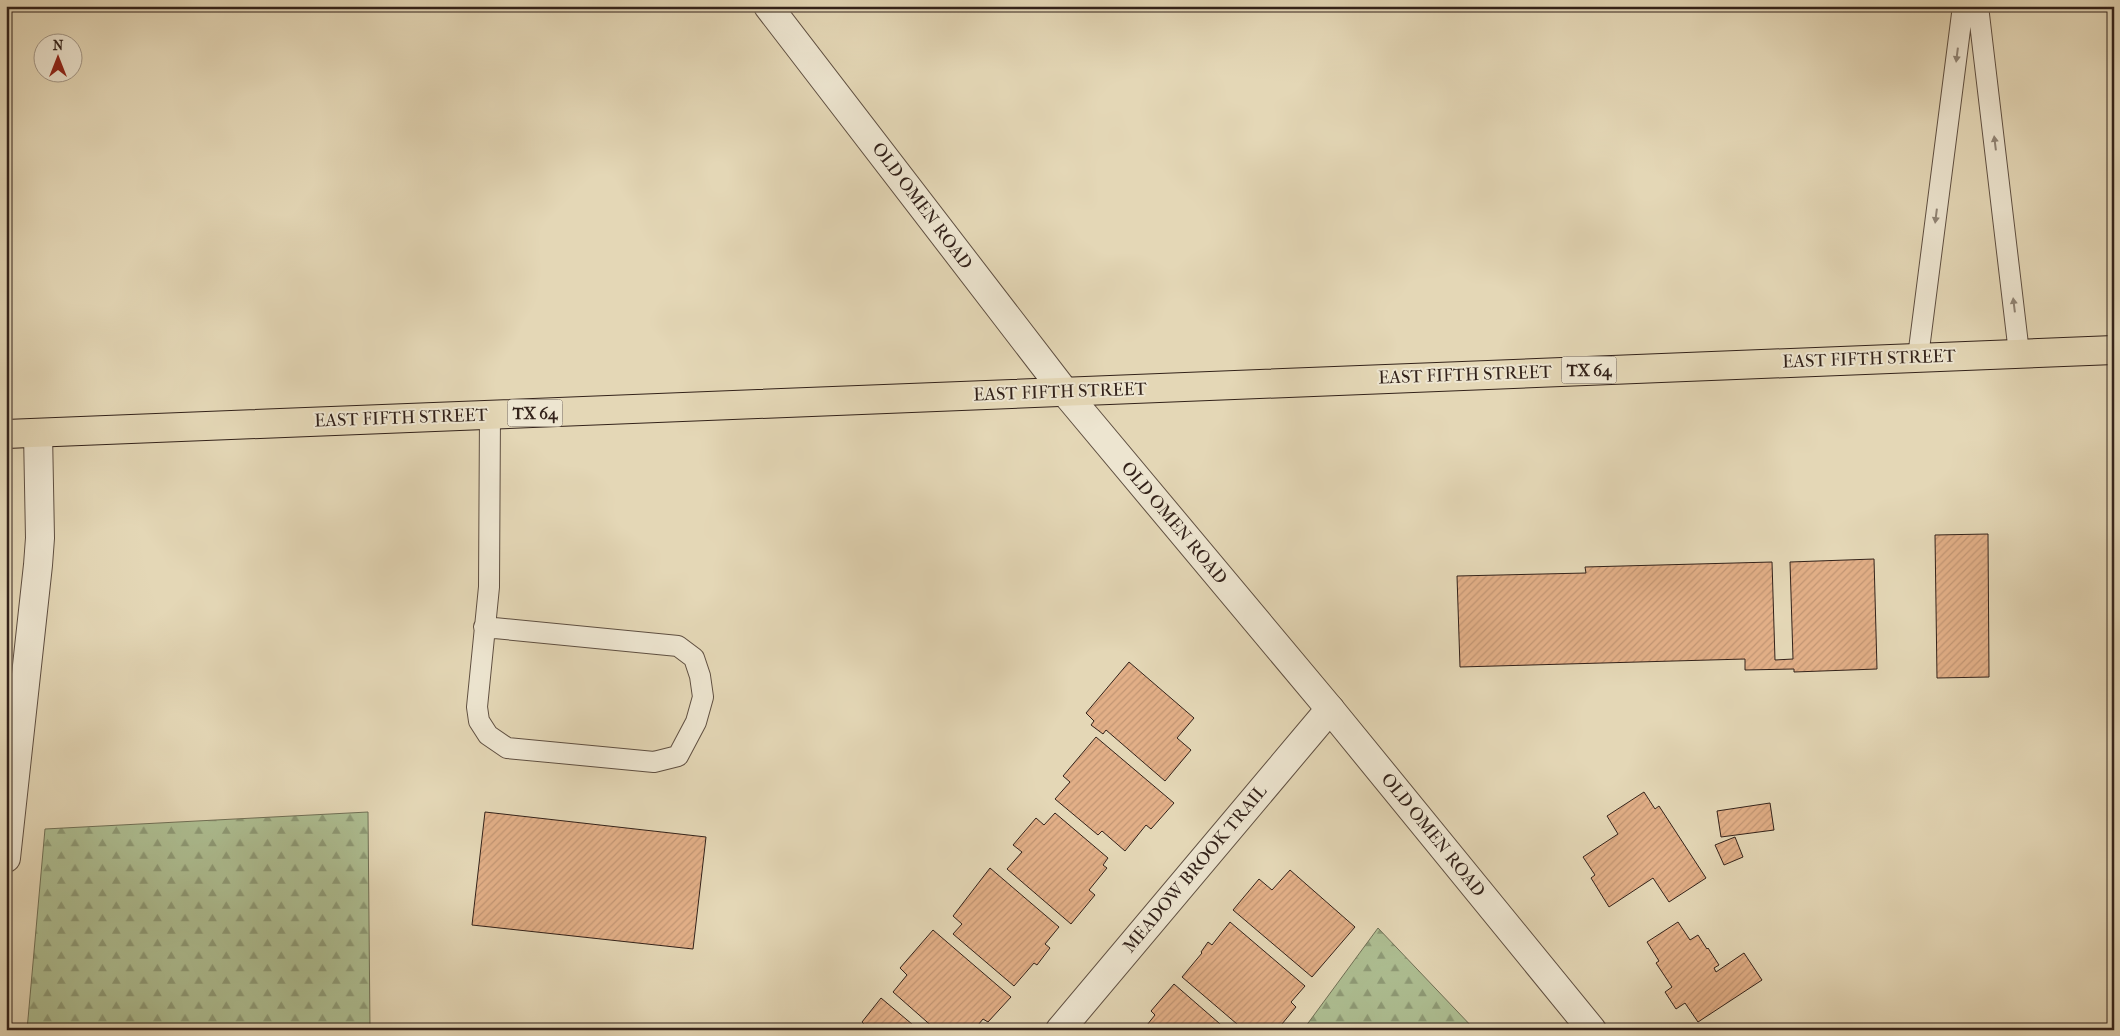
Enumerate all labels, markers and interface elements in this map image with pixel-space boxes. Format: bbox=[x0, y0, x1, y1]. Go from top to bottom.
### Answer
north arrow bbox=[32, 32, 82, 82]
text: N bbox=[53, 37, 64, 54]
one-way arrow bbox=[1953, 47, 1961, 63]
one-way arrow bbox=[1991, 135, 1999, 151]
street label: OLD OMEN ROAD bbox=[867, 138, 977, 274]
one-way arrow bbox=[1932, 208, 1940, 224]
one-way arrow bbox=[2010, 296, 2018, 312]
street label: EAST FIFTH STREET bbox=[1782, 345, 1957, 373]
road number: TX 64 bbox=[1562, 356, 1616, 384]
street label: EAST FIFTH STREET bbox=[1378, 361, 1553, 389]
street label: EAST FIFTH STREET bbox=[973, 378, 1148, 406]
road number: TX 64 bbox=[508, 399, 562, 426]
street label: EAST FIFTH STREET bbox=[314, 404, 489, 432]
street label: OLD OMEN ROAD bbox=[1117, 458, 1231, 588]
street label: OLD OMEN ROAD bbox=[1377, 769, 1489, 901]
street label: MEADOW BROOK TRAIL bbox=[1119, 781, 1271, 957]

